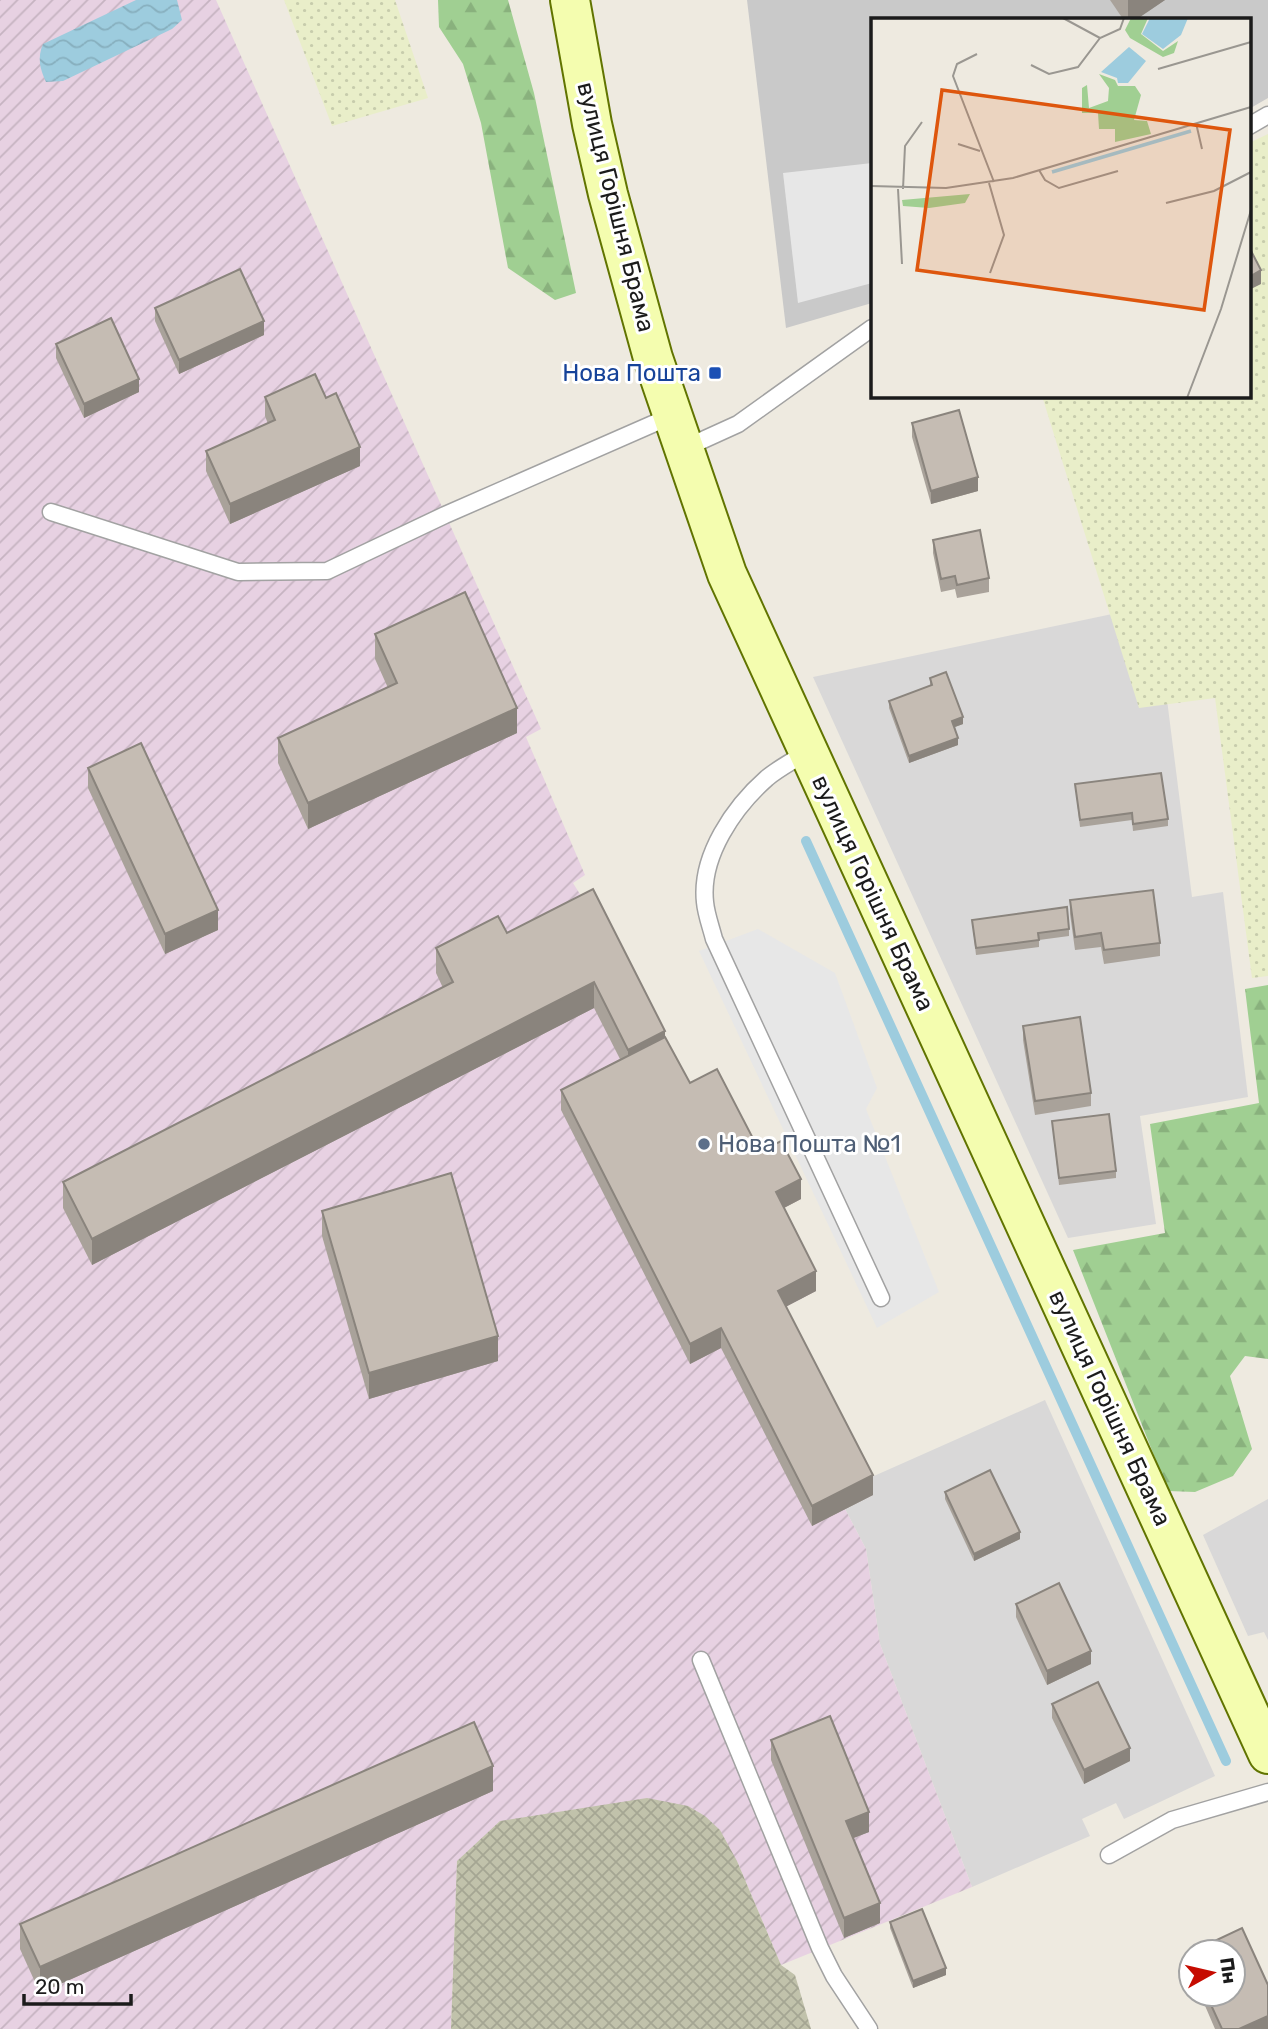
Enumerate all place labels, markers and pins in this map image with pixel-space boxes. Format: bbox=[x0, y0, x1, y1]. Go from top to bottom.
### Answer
place label: Нова Пошта bbox=[562, 359, 701, 387]
marker: Нова Пошта bbox=[707, 365, 723, 381]
place label: Нова Пошта №1 bbox=[718, 1130, 901, 1158]
marker: Нова Пошта №1 bbox=[696, 1136, 712, 1152]

